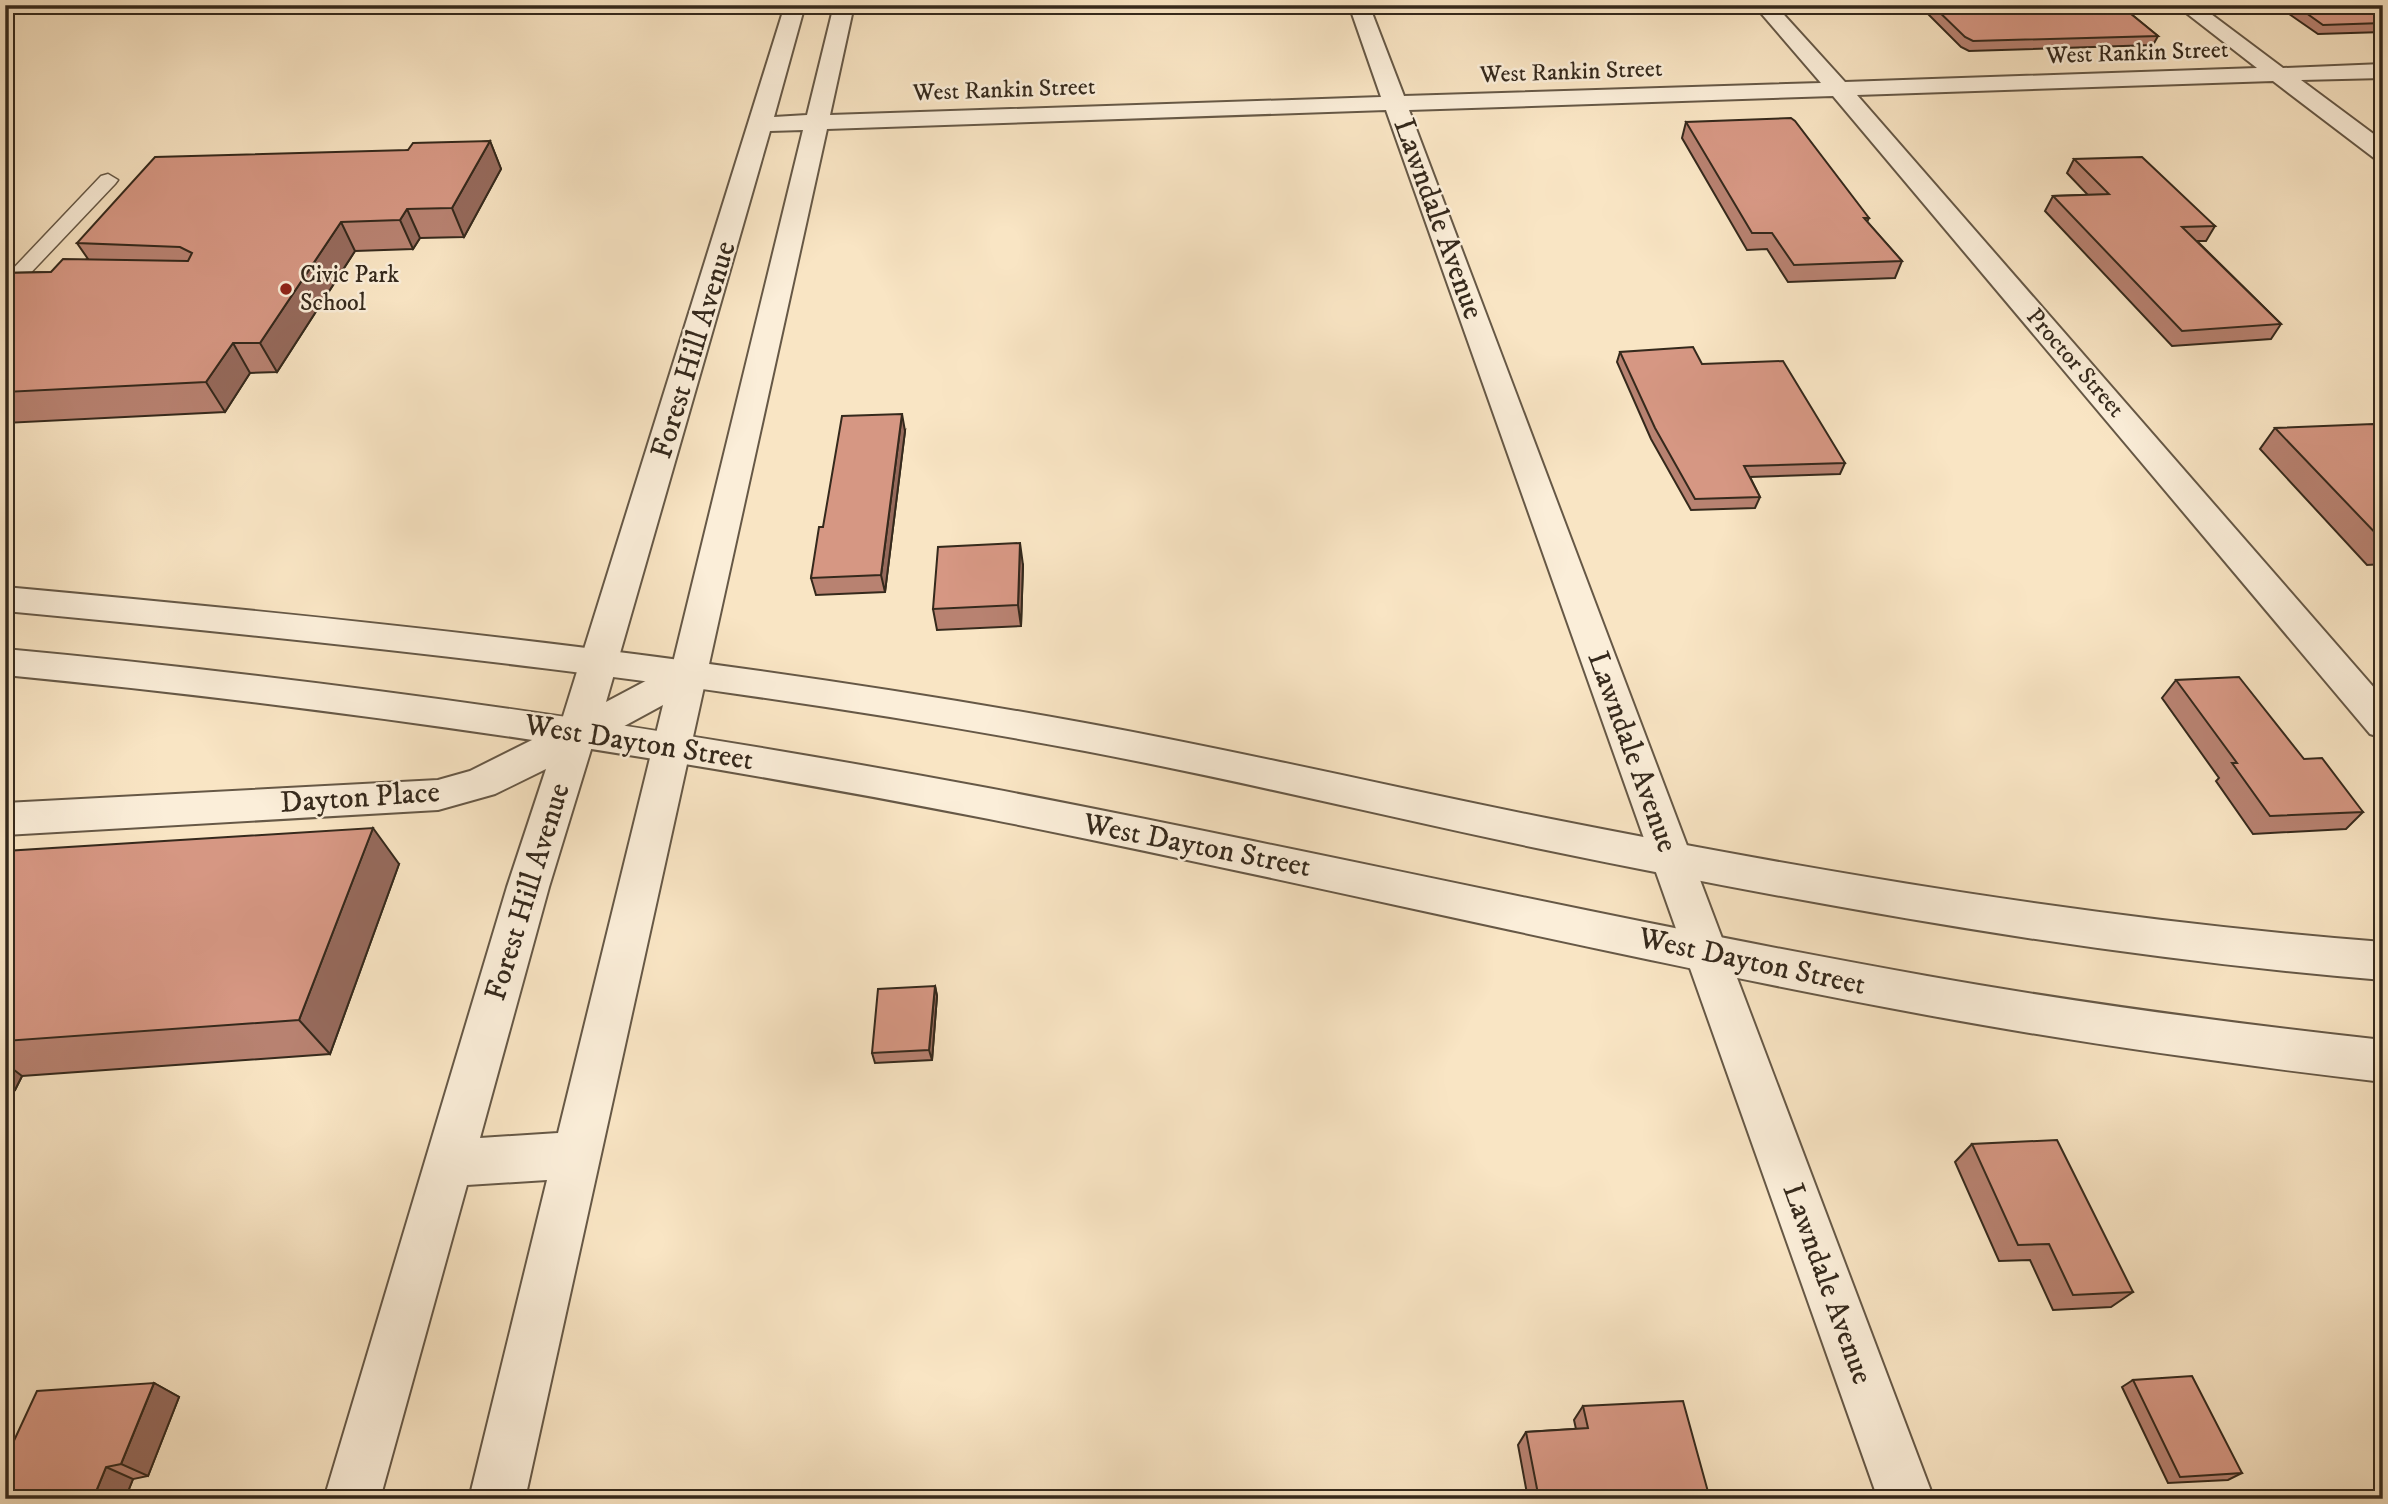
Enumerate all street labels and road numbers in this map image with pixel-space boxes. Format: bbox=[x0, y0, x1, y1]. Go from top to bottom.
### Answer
street label: West Rankin Street bbox=[2044, 35, 2229, 71]
street label: West Rankin Street bbox=[1478, 54, 1663, 90]
street label: West Rankin Street bbox=[911, 72, 1096, 108]
street label: Lawndale Avenue bbox=[1385, 114, 1491, 324]
street label: Forest Hill Avenue bbox=[643, 237, 745, 463]
street label: Proctor Street bbox=[2019, 302, 2131, 424]
street label: Lawndale Avenue bbox=[1579, 647, 1685, 857]
street label: West Dayton Street bbox=[521, 707, 756, 779]
street label: Dayton Place bbox=[279, 774, 441, 822]
street label: Forest Hill Avenue bbox=[477, 779, 579, 1005]
street label: West Dayton Street bbox=[1079, 806, 1314, 886]
street label: West Dayton Street bbox=[1634, 920, 1869, 1004]
street label: Lawndale Avenue bbox=[1774, 1179, 1880, 1389]

